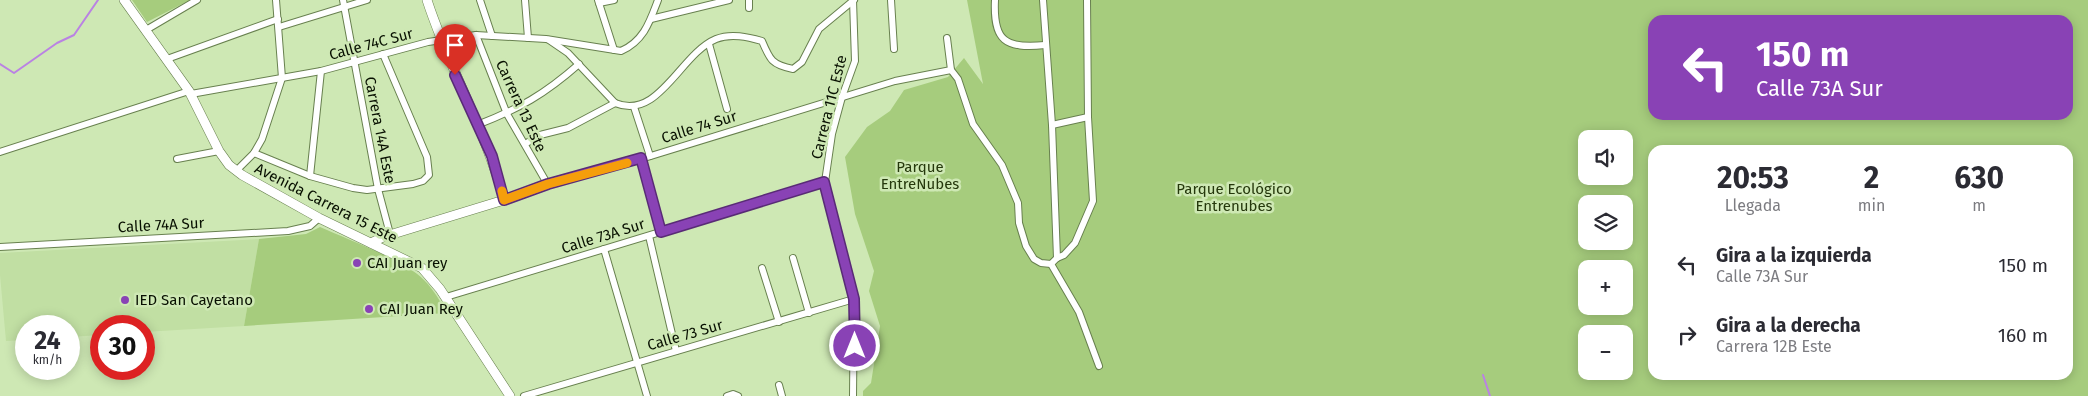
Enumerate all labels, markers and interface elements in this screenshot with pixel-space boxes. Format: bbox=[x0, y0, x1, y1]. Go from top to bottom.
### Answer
street label: Calle 74C Sur bbox=[327, 24, 415, 64]
pin bbox=[434, 24, 476, 75]
icon: arrive bbox=[441, 31, 469, 59]
text: 150 m bbox=[1756, 33, 1849, 75]
icon: left bbox=[1673, 35, 1738, 100]
street label: Carrera 11C Este bbox=[807, 53, 851, 161]
street label: Carrera 13 Este bbox=[492, 57, 550, 155]
street label: Carrera 14A Este bbox=[361, 75, 399, 185]
text: Calle 73A Sur bbox=[1756, 75, 1883, 102]
street label: Calle 74 Sur bbox=[659, 107, 739, 147]
map controls bbox=[1578, 130, 1633, 380]
button: sound bbox=[1578, 130, 1633, 185]
park label: Parque EntreNubes bbox=[881, 158, 959, 193]
street label: Avenida Carrera 15 Este bbox=[252, 159, 400, 247]
text: 20:53 bbox=[1717, 160, 1789, 196]
text: 2 bbox=[1864, 160, 1879, 196]
text: 630 bbox=[1954, 160, 2004, 196]
park label: Parque Ecológico Entrenubes bbox=[1176, 180, 1292, 215]
button: layers bbox=[1578, 195, 1633, 250]
text: Llegada bbox=[1725, 196, 1781, 215]
text: min bbox=[1858, 196, 1885, 215]
text: m bbox=[1972, 196, 1986, 215]
street label: Calle 74A Sur bbox=[117, 214, 205, 236]
street label: Calle 73A Sur bbox=[559, 215, 647, 257]
text: Gira a la izquierda bbox=[1716, 244, 1872, 267]
icon: left bbox=[1673, 251, 1701, 279]
place label: CAI Juan rey bbox=[367, 254, 448, 272]
text: 150 m bbox=[1998, 254, 2048, 277]
marker: CAI Juan rey bbox=[351, 257, 363, 269]
button: + bbox=[1578, 260, 1633, 315]
text: Calle 73A Sur bbox=[1716, 267, 1808, 286]
place label: IED San Cayetano bbox=[135, 291, 253, 309]
marker: IED San Cayetano bbox=[119, 294, 131, 306]
place label: CAI Juan Rey bbox=[379, 300, 464, 318]
marker: CAI Juan Rey bbox=[363, 303, 375, 315]
text: Gira a la derecha bbox=[1716, 314, 1861, 337]
speed limit sign: 30 bbox=[90, 315, 155, 380]
street label: Calle 73 Sur bbox=[645, 316, 725, 354]
position arrow bbox=[828, 319, 880, 371]
icon: right bbox=[1673, 321, 1701, 349]
text: 160 m bbox=[1998, 324, 2048, 347]
button: − bbox=[1578, 325, 1633, 380]
text: 24 bbox=[34, 326, 61, 356]
text: Carrera 12B Este bbox=[1716, 337, 1832, 356]
text: km/h bbox=[33, 353, 62, 367]

